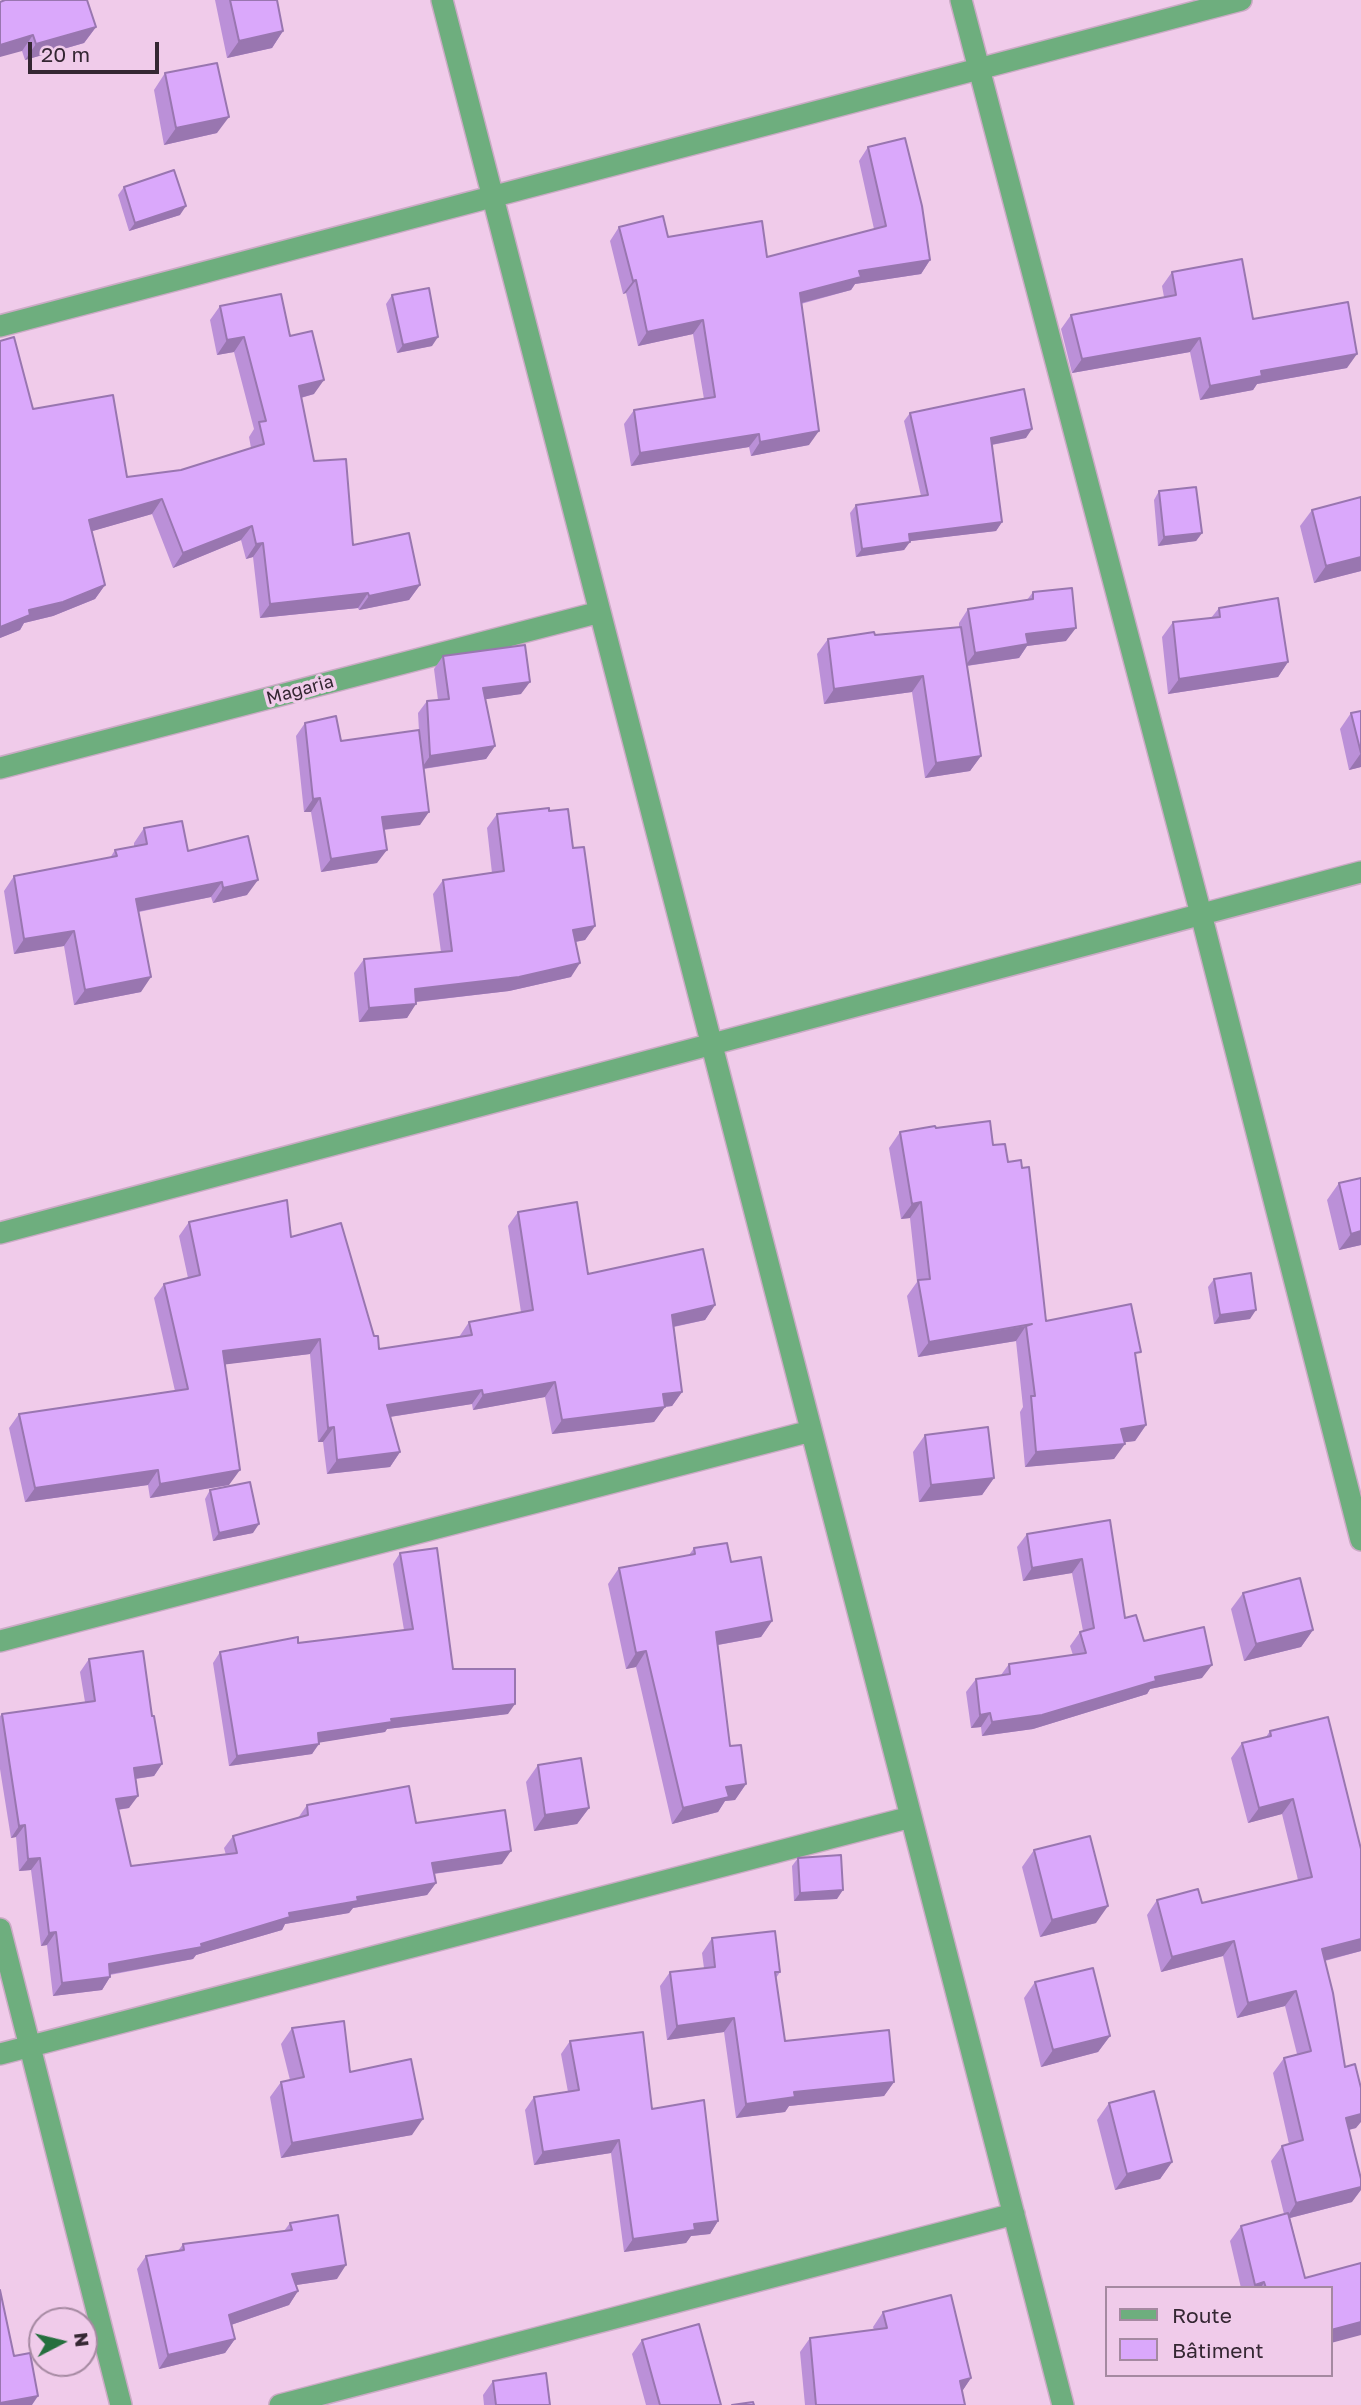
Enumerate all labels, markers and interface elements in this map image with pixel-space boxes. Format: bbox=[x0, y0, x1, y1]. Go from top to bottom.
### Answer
scale bar bbox=[32, 28, 163, 72]
text: 20 m bbox=[41, 41, 90, 67]
street label: Magaria bbox=[264, 671, 336, 709]
legend bbox=[1106, 2286, 1333, 2377]
text: Route bbox=[1172, 2302, 1232, 2328]
north arrow bbox=[28, 2307, 98, 2377]
text: N bbox=[70, 2331, 95, 2348]
text: Bâtiment bbox=[1172, 2337, 1264, 2363]

